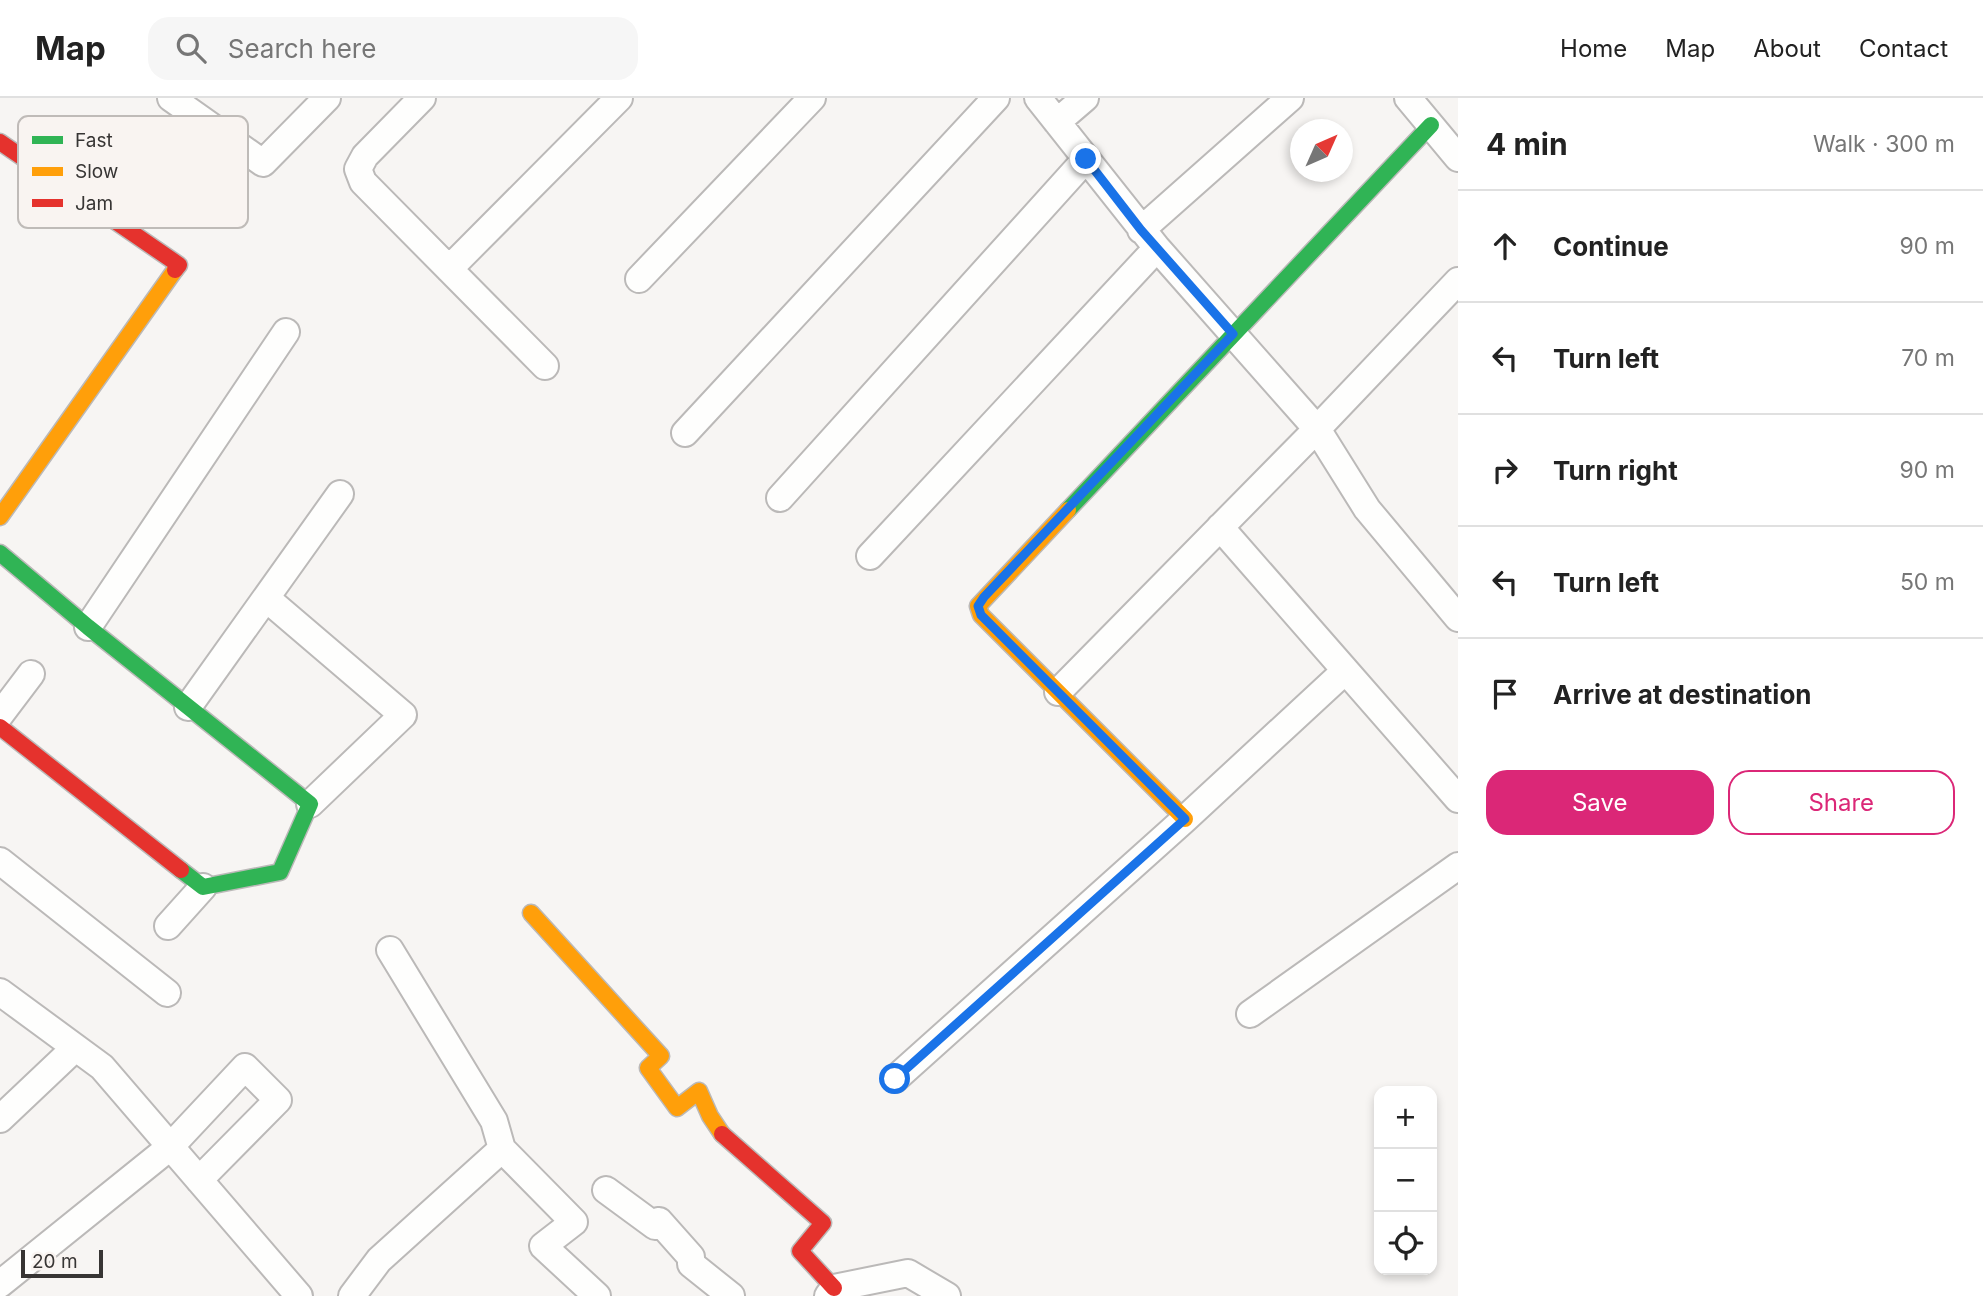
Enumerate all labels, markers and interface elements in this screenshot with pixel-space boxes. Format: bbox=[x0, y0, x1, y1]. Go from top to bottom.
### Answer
search box bbox=[148, 17, 638, 80]
text: Map bbox=[35, 28, 106, 68]
icon: search bbox=[172, 29, 210, 67]
text: Search here bbox=[228, 33, 376, 64]
text: Home bbox=[1560, 34, 1627, 63]
text: Map bbox=[1665, 34, 1715, 63]
text: About bbox=[1753, 34, 1821, 63]
text: Contact bbox=[1859, 34, 1948, 63]
legend bbox=[18, 116, 248, 228]
north arrow bbox=[1290, 119, 1353, 182]
text: 4 min bbox=[1486, 126, 1568, 162]
text: Fast bbox=[75, 129, 113, 152]
text: Walk · 300 m bbox=[1813, 130, 1955, 158]
route end bbox=[1070, 143, 1101, 174]
text: Slow bbox=[75, 160, 118, 183]
text: Jam bbox=[75, 192, 113, 215]
icon: ahead bbox=[1486, 227, 1524, 265]
text: Continue bbox=[1553, 231, 1669, 262]
text: 90 m bbox=[1900, 232, 1955, 260]
icon: left bbox=[1486, 339, 1524, 377]
text: Turn left bbox=[1553, 343, 1659, 374]
text: 70 m bbox=[1901, 344, 1955, 372]
icon: right bbox=[1486, 451, 1524, 489]
text: Turn right bbox=[1553, 455, 1678, 486]
text: 90 m bbox=[1900, 456, 1955, 484]
icon: left bbox=[1486, 563, 1524, 601]
text: Turn left bbox=[1553, 567, 1659, 598]
text: 50 m bbox=[1900, 568, 1955, 596]
icon: arrive bbox=[1486, 675, 1524, 713]
text: Arrive at destination bbox=[1553, 679, 1812, 710]
button: Save bbox=[1486, 770, 1714, 835]
button: Share bbox=[1728, 770, 1955, 835]
route start bbox=[879, 1063, 910, 1094]
map controls bbox=[1374, 1086, 1437, 1275]
button: + bbox=[1374, 1086, 1437, 1149]
button: − bbox=[1374, 1149, 1437, 1212]
button: locate bbox=[1374, 1212, 1437, 1275]
scale bar bbox=[21, 1247, 103, 1279]
text: 20 m bbox=[32, 1250, 78, 1273]

